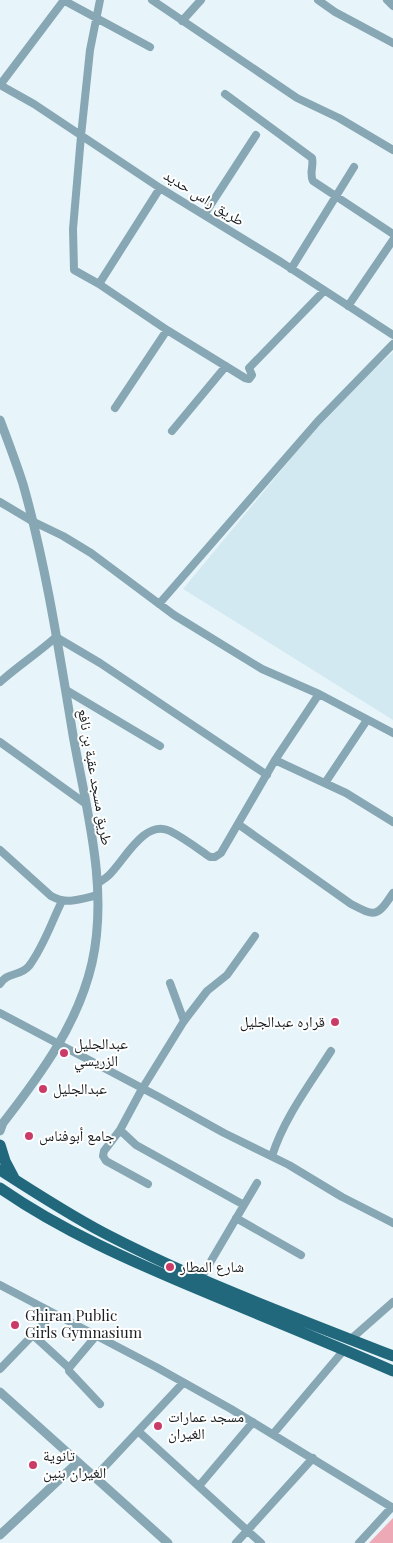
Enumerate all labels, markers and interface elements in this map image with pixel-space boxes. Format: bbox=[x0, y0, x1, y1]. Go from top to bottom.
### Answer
street label: طريق راس حديد bbox=[160, 164, 249, 231]
street label: طريق مسجد عقبة بن نافع bbox=[73, 707, 118, 847]
place label: قراره عبدالجليل bbox=[240, 1011, 325, 1032]
marker: قراره عبدالجليل bbox=[329, 1016, 341, 1028]
place label: عبدالجليل الزريسي bbox=[74, 1033, 128, 1073]
marker: عبدالجليل الزريسي bbox=[58, 1047, 70, 1059]
place label: عبدالجليل bbox=[53, 1078, 107, 1099]
marker: عبدالجليل bbox=[37, 1083, 49, 1095]
place label: جامع أبوفناس bbox=[39, 1125, 115, 1146]
marker: جامع أبوفناس bbox=[23, 1130, 35, 1142]
place label: شارع المطار bbox=[179, 1256, 244, 1277]
marker: شارع المطار bbox=[164, 1261, 176, 1273]
place label: Ghiran Public Girls Gymnasium bbox=[25, 1305, 143, 1342]
marker: Ghiran Public Girls Gymnasium bbox=[9, 1319, 21, 1331]
place label: مسجد عمارات الغيران bbox=[168, 1406, 244, 1444]
marker: مسجد عمارات الغيران bbox=[152, 1420, 164, 1432]
place label: تانوية الغيران بنين bbox=[43, 1445, 106, 1483]
marker: تانوية الغيران بنين bbox=[27, 1459, 39, 1471]

